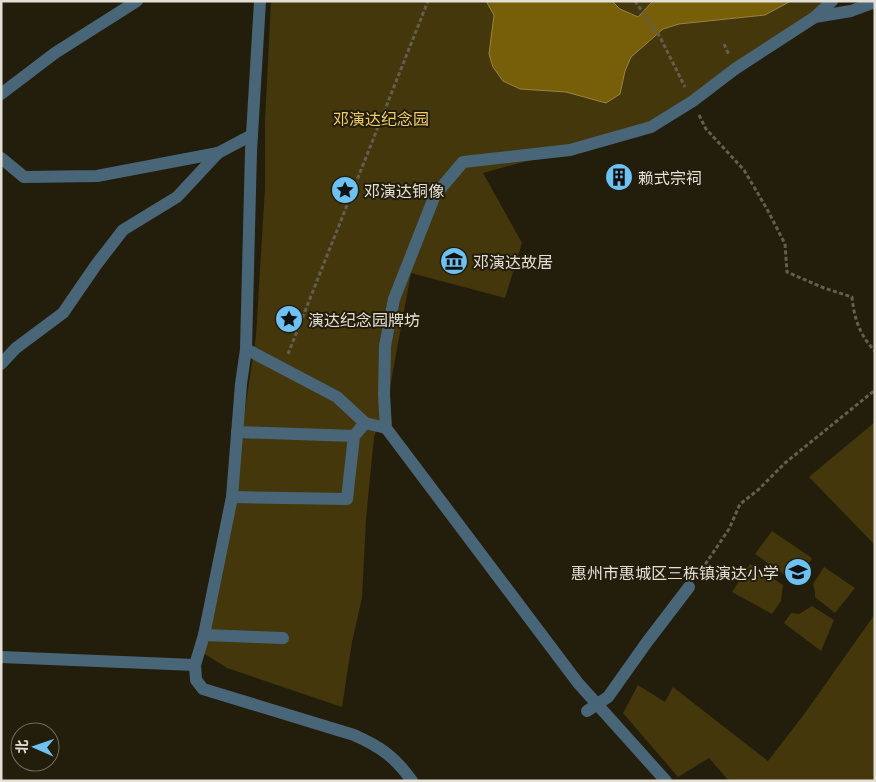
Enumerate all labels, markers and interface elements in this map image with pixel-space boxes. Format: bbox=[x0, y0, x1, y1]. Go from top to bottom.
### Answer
park label: 邓演达纪念园 bbox=[333, 109, 429, 128]
building icon: 赖式宗祠 bbox=[604, 162, 634, 192]
place label: 赖式宗祠 bbox=[638, 168, 702, 187]
place icon: 邓演达铜像 bbox=[330, 175, 360, 205]
place label: 邓演达铜像 bbox=[364, 181, 444, 200]
museum icon: 邓演达故居 bbox=[439, 246, 469, 276]
place label: 邓演达故居 bbox=[473, 252, 553, 271]
place icon: 演达纪念园牌坊 bbox=[274, 304, 304, 334]
place label: 演达纪念园牌坊 bbox=[308, 310, 420, 329]
school or university icon: 惠州市惠城区三栋镇演达小学 bbox=[783, 557, 813, 587]
place label: 惠州市惠城区三栋镇演达小学 bbox=[571, 563, 779, 582]
north arrow bbox=[10, 722, 60, 772]
text: 北 bbox=[13, 739, 30, 754]

